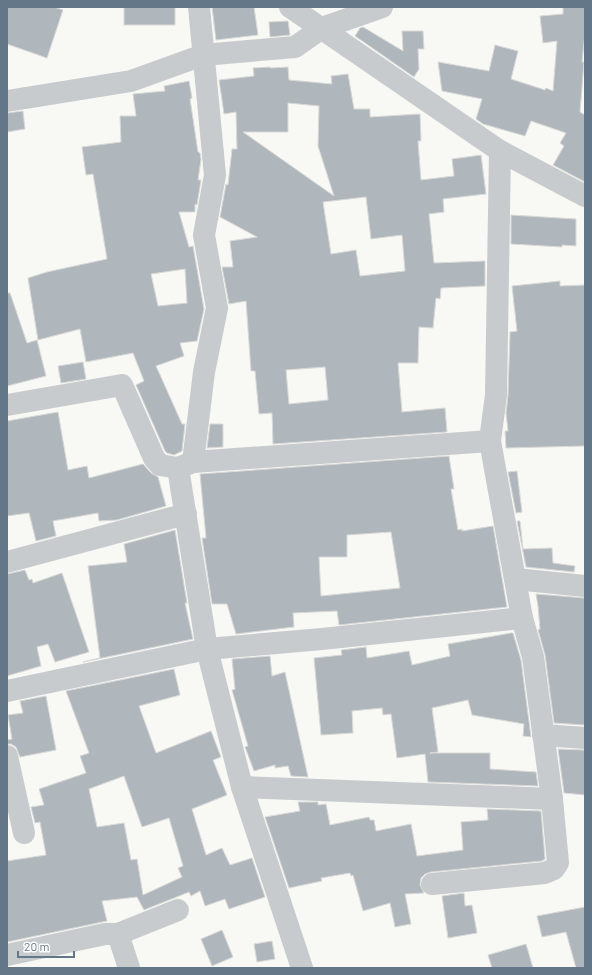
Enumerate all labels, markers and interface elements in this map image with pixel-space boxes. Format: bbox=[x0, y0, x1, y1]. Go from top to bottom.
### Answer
scale bar bbox=[18, 933, 74, 959]
text: 20 m bbox=[24, 939, 50, 953]

